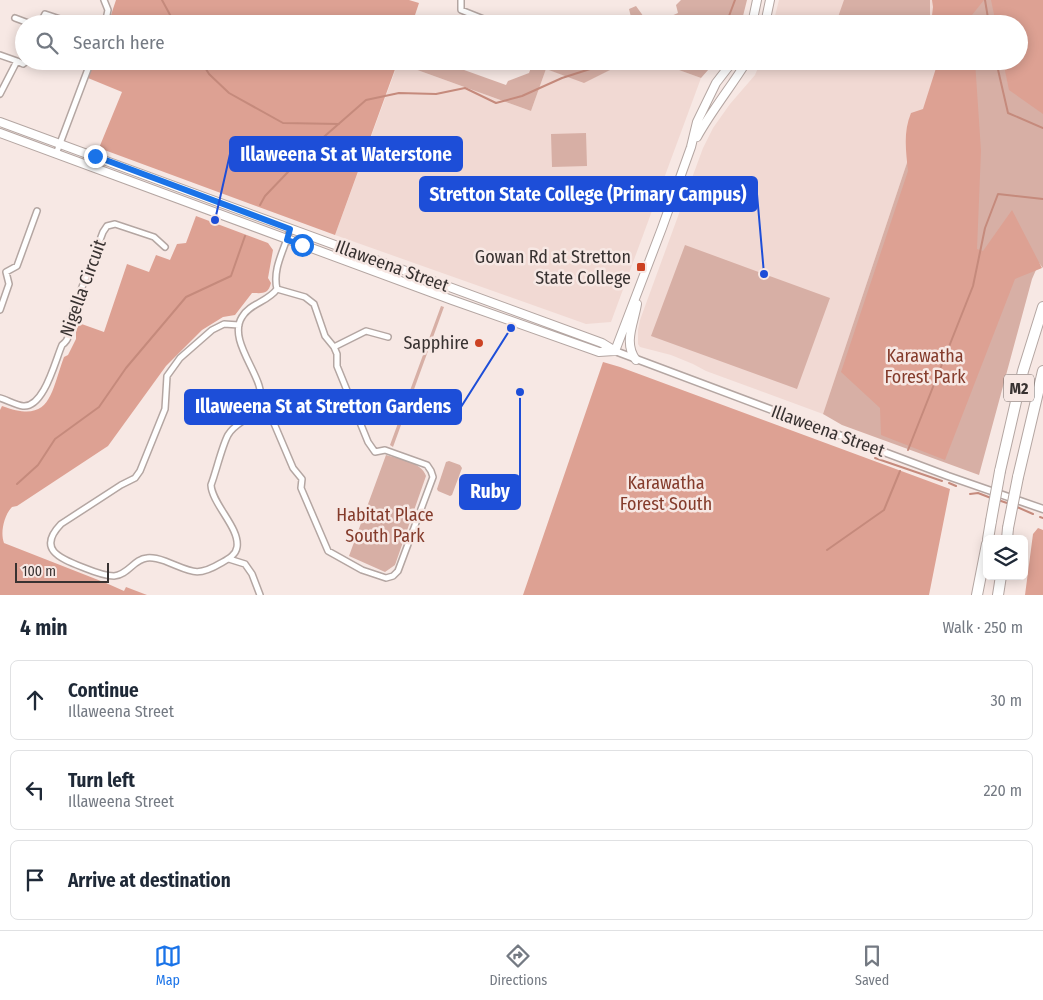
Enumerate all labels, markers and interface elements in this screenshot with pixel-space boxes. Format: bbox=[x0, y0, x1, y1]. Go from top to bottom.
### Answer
search box bbox=[15, 15, 1028, 70]
icon: search bbox=[33, 29, 61, 57]
text: Search here bbox=[73, 31, 165, 54]
callout: Illaweena St at Waterstone bbox=[230, 137, 462, 171]
text: Illaweena St at Waterstone bbox=[240, 143, 452, 166]
route end bbox=[84, 145, 107, 168]
callout: Stretton State College (Primary Campus) bbox=[420, 177, 757, 211]
text: Stretton State College (Primary Campus) bbox=[430, 183, 747, 206]
route start bbox=[291, 234, 314, 257]
street label: Illaweena Street bbox=[332, 235, 452, 297]
street label: Nigella Circuit bbox=[55, 236, 111, 340]
place label: Gowan Rd at Stretton State College bbox=[475, 246, 631, 289]
marker: Gowan Rd at Stretton State College bbox=[635, 261, 647, 273]
place label: Sapphire bbox=[403, 332, 469, 354]
marker: Sapphire bbox=[473, 337, 485, 349]
park label: Karawatha Forest Park bbox=[884, 345, 966, 388]
road number: M2 bbox=[1004, 374, 1034, 402]
callout: Illaweena St at Stretton Gardens bbox=[185, 390, 461, 424]
text: Illaweena St at Stretton Gardens bbox=[195, 395, 452, 418]
street label: Illaweena Street bbox=[768, 400, 888, 462]
park label: Karawatha Forest South bbox=[620, 472, 712, 515]
callout: Ruby bbox=[460, 475, 520, 509]
text: Ruby bbox=[470, 480, 511, 503]
park label: Habitat Place South Park bbox=[336, 504, 434, 547]
map controls bbox=[983, 535, 1028, 580]
button: layers bbox=[983, 535, 1028, 580]
scale bar bbox=[15, 560, 109, 583]
text: 100 m bbox=[22, 563, 56, 580]
text: 4 min bbox=[20, 615, 68, 641]
text: Walk · 250 m bbox=[942, 618, 1023, 637]
text: Continue bbox=[68, 679, 139, 702]
icon: ahead bbox=[21, 686, 49, 714]
text: 30 m bbox=[990, 691, 1022, 710]
text: Illaweena Street bbox=[68, 702, 174, 721]
text: Turn left bbox=[68, 769, 135, 792]
icon: left bbox=[21, 776, 49, 804]
text: 220 m bbox=[983, 781, 1022, 800]
text: Illaweena Street bbox=[68, 792, 174, 811]
icon: arrive bbox=[21, 866, 49, 894]
text: Arrive at destination bbox=[68, 869, 231, 892]
tab: Map bbox=[154, 942, 182, 989]
tab: Directions bbox=[489, 942, 547, 989]
tab: Saved bbox=[855, 942, 889, 989]

